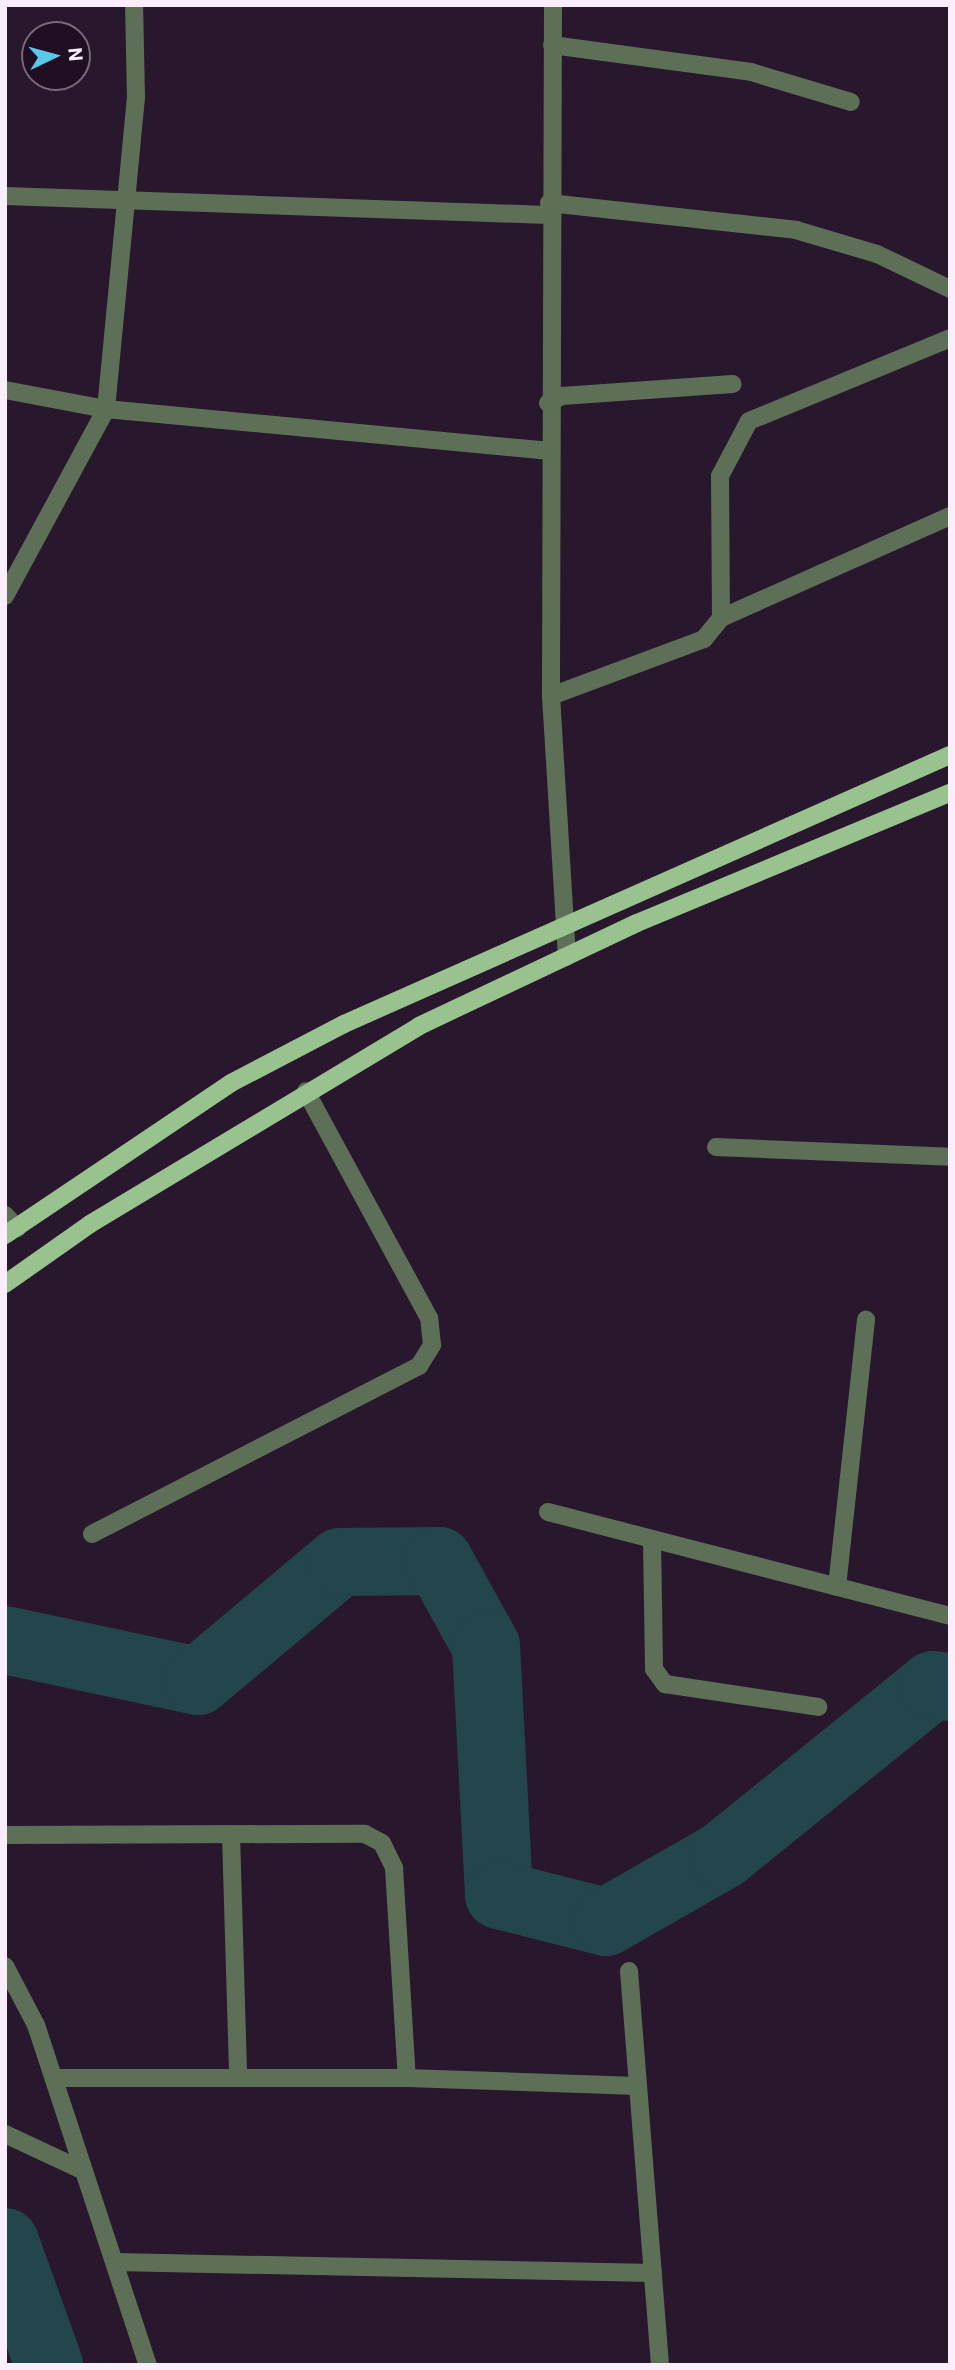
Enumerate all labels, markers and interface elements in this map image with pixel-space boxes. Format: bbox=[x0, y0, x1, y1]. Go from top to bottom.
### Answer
north arrow bbox=[21, 21, 91, 91]
text: N bbox=[63, 47, 87, 62]

